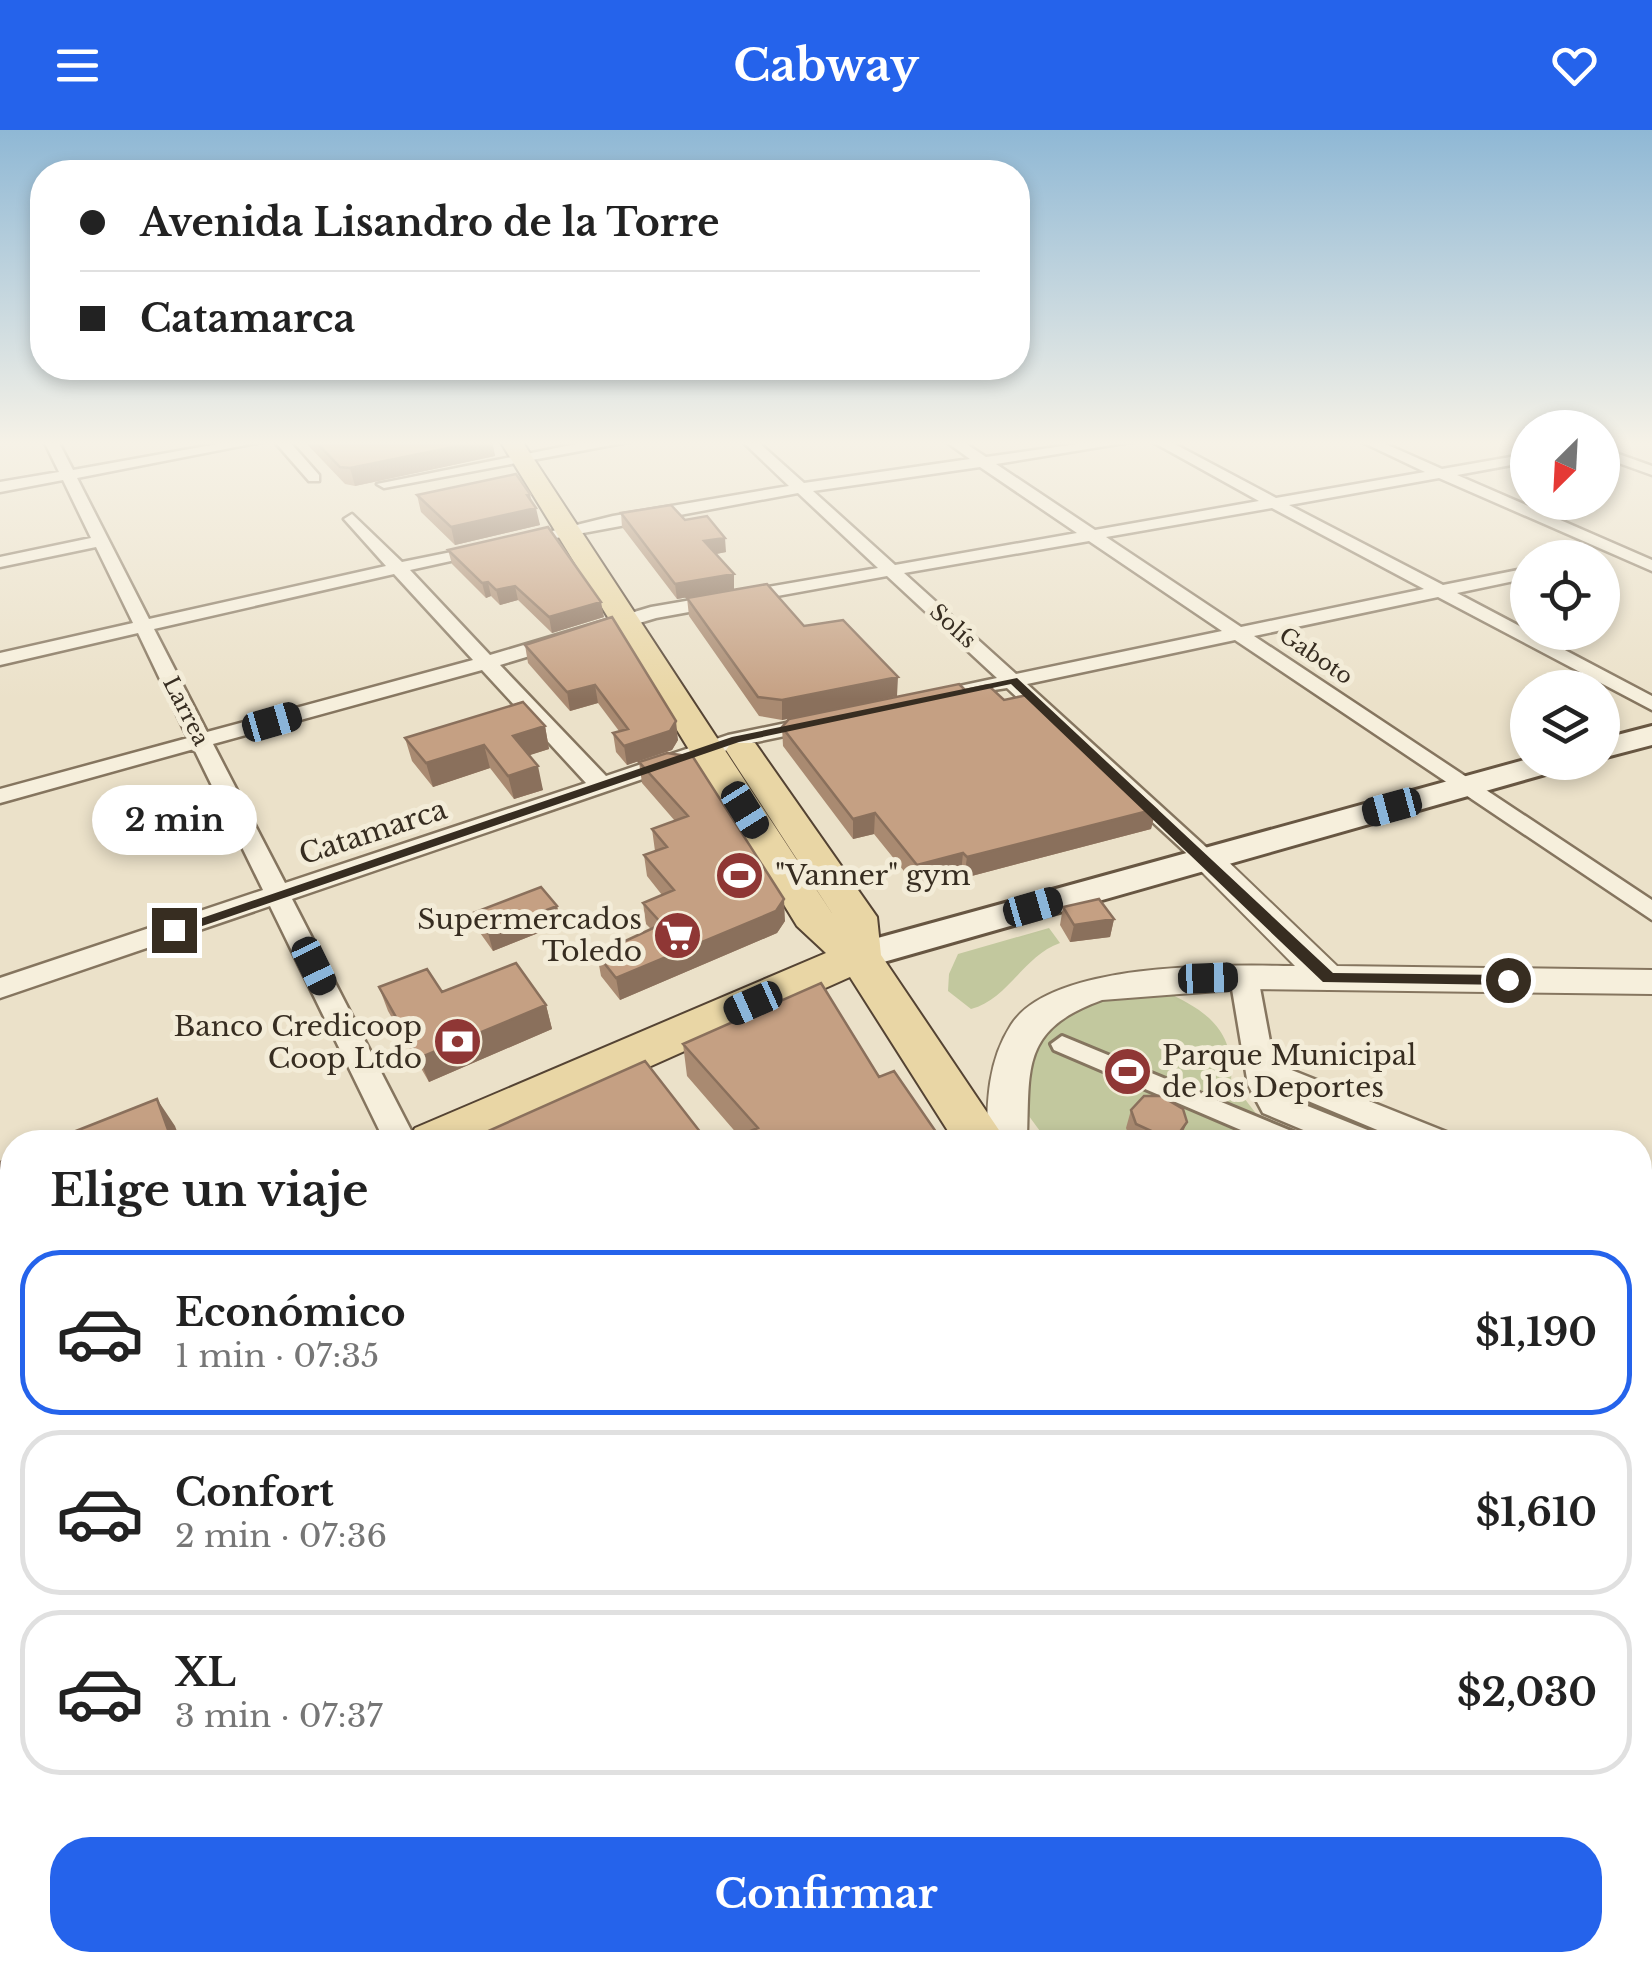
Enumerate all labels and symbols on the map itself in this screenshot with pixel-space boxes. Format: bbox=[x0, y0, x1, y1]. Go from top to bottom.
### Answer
north arrow bbox=[1510, 410, 1620, 520]
street label: Solís bbox=[924, 598, 982, 654]
street label: Gaboto bbox=[1274, 622, 1358, 690]
street label: Larrea bbox=[157, 672, 215, 751]
car bbox=[239, 699, 305, 745]
car bbox=[716, 777, 774, 843]
callout: 2 min bbox=[91, 785, 256, 855]
car bbox=[1359, 785, 1425, 829]
street label: Catamarca bbox=[295, 792, 452, 872]
sports icon: "Vanner" gym bbox=[714, 849, 766, 901]
place label: "Vanner" gym bbox=[775, 858, 971, 893]
car bbox=[1000, 884, 1066, 930]
place label: Supermercados Toledo bbox=[417, 902, 642, 969]
route end bbox=[152, 908, 197, 953]
supermarket icon: Supermercados Toledo bbox=[651, 909, 703, 961]
car bbox=[287, 932, 341, 1000]
route start bbox=[1486, 958, 1531, 1003]
car bbox=[1177, 962, 1239, 994]
car bbox=[719, 977, 787, 1029]
place label: Banco Credicoop Coop Ltdo bbox=[174, 1009, 422, 1076]
bank icon: Banco Credicoop Coop Ltdo bbox=[431, 1016, 483, 1068]
place label: Parque Municipal de los Deportes bbox=[1162, 1038, 1416, 1105]
sports icon: Parque Municipal de los Deportes bbox=[1101, 1045, 1153, 1097]

